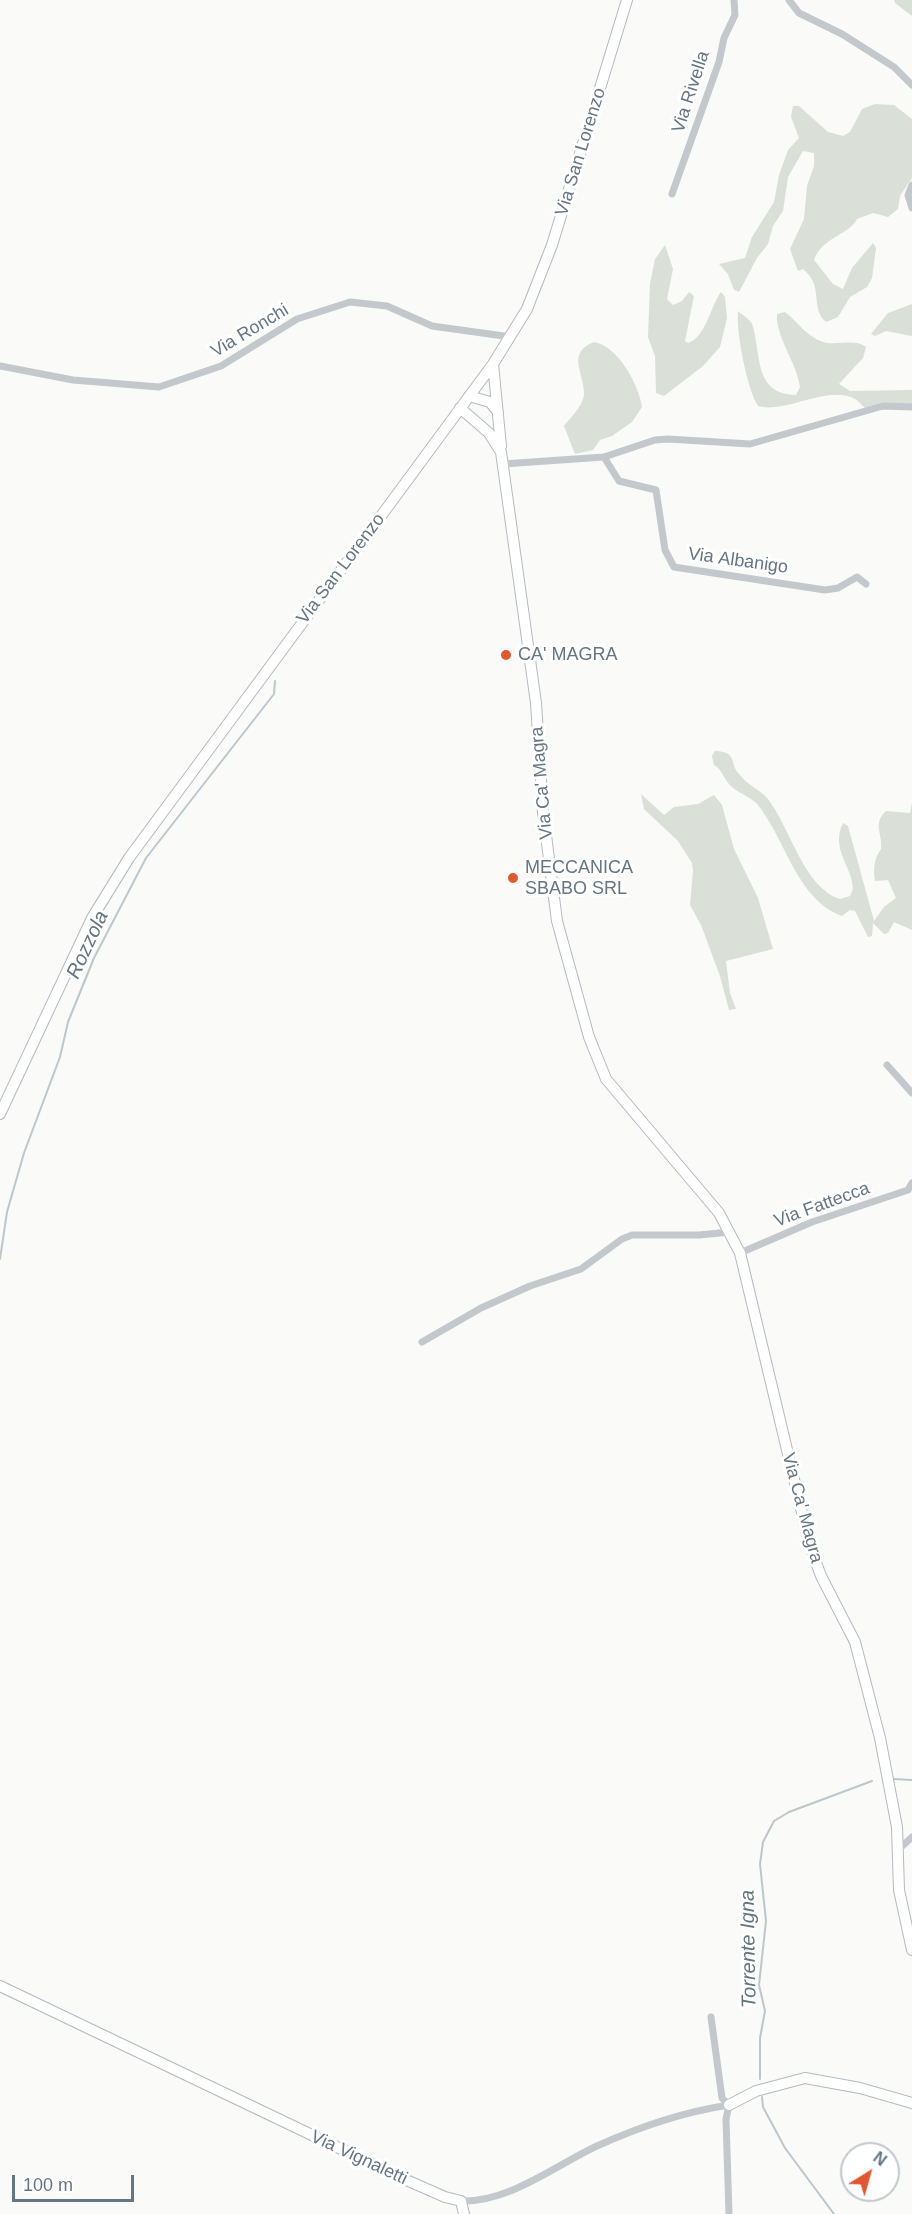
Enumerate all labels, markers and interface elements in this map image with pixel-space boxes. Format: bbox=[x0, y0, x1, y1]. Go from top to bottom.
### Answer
street label: Via Rivella bbox=[668, 48, 714, 136]
street label: Via San Lorenzo bbox=[551, 85, 611, 219]
street label: Via Ronchi bbox=[207, 299, 293, 363]
street label: Via San Lorenzo bbox=[292, 509, 390, 629]
street label: Via Albanigo bbox=[687, 543, 789, 579]
place label: CA' MAGRA bbox=[518, 644, 617, 666]
marker: CA' MAGRA bbox=[499, 648, 513, 662]
street label: Via Ca' Magra bbox=[526, 726, 558, 840]
place label: MECCANICA SBABO SRL bbox=[525, 857, 633, 900]
marker: MECCANICA SBABO SRL bbox=[506, 871, 520, 885]
water label: Rozzola bbox=[62, 907, 114, 983]
street label: Via Fattecca bbox=[771, 1178, 873, 1232]
street label: Via Ca' Magra bbox=[777, 1451, 827, 1565]
water label: Torrente Igna bbox=[736, 1890, 762, 2008]
street label: Via Vignaletti bbox=[307, 2126, 411, 2190]
north arrow bbox=[840, 2142, 900, 2202]
text: N bbox=[870, 2149, 890, 2169]
scale bar bbox=[15, 2163, 136, 2201]
text: 100 m bbox=[23, 2175, 73, 2195]

